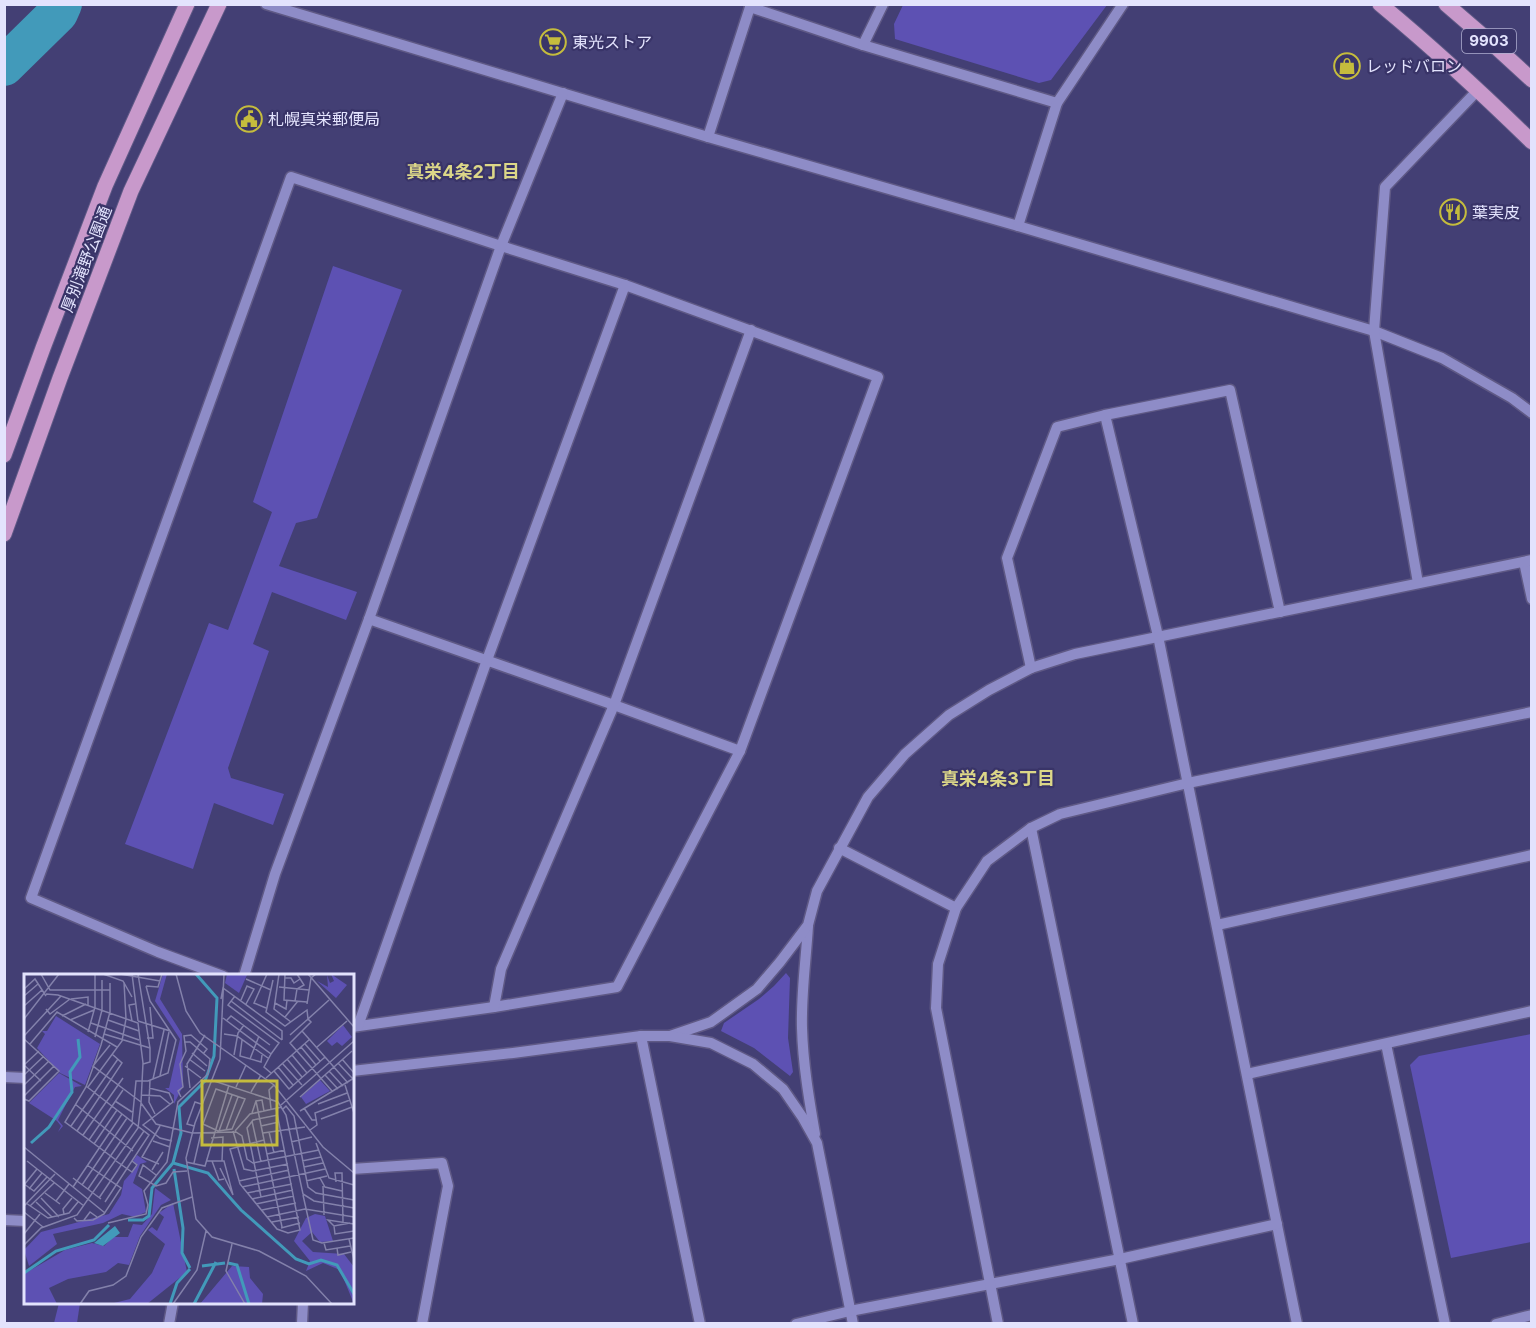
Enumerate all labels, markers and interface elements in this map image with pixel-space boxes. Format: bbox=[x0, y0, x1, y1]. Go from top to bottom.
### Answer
supermarket icon: 東光ストア bbox=[538, 27, 568, 57]
road number: 9903 bbox=[1462, 29, 1516, 53]
place label: 東光ストア bbox=[572, 32, 652, 52]
shop icon: レッドバロン bbox=[1332, 51, 1362, 81]
place label: レッドバロン bbox=[1366, 56, 1462, 76]
public building icon: 札幌真栄郵便局 bbox=[234, 104, 264, 134]
place label: 札幌真栄郵便局 bbox=[268, 109, 380, 129]
district label: 真栄4条2丁目 bbox=[406, 161, 520, 182]
restaurant icon: 葉実皮 bbox=[1438, 197, 1468, 227]
place label: 葉実皮 bbox=[1472, 202, 1520, 222]
street label: 厚別滝野公園通 bbox=[57, 203, 115, 315]
district label: 真栄4条3丁目 bbox=[941, 768, 1055, 789]
inset map bbox=[24, 974, 354, 1304]

